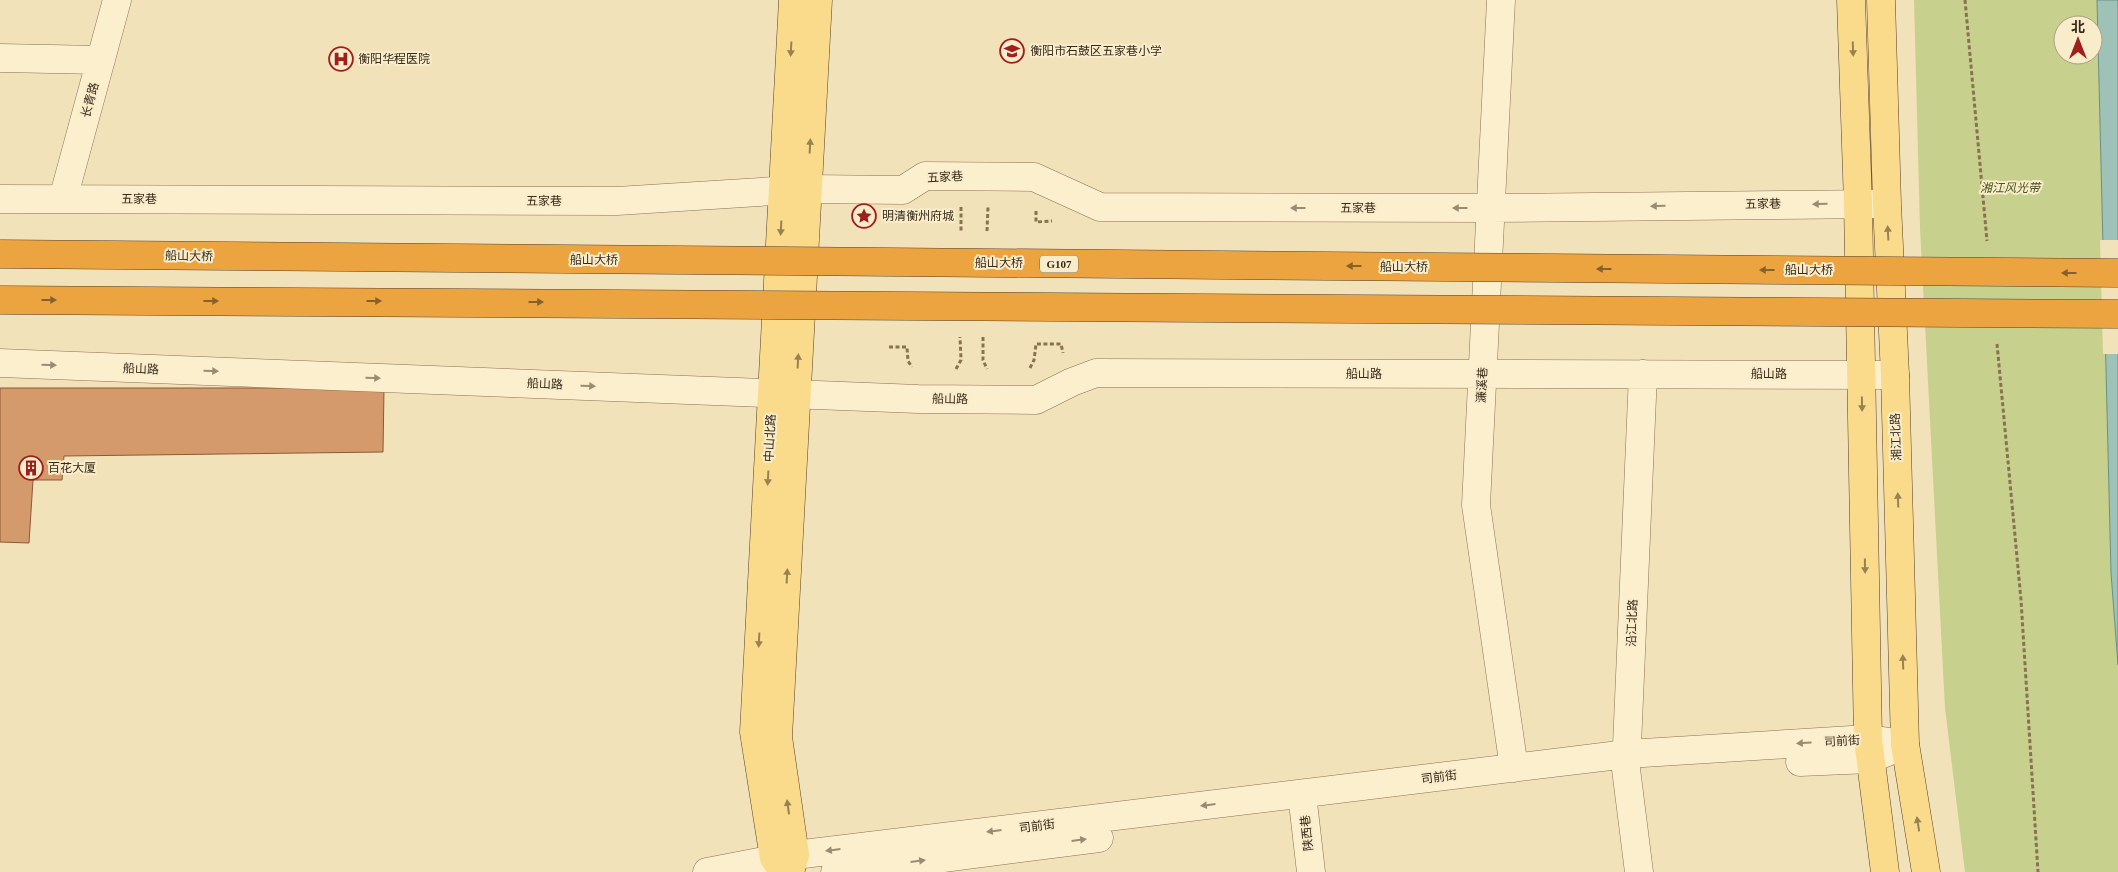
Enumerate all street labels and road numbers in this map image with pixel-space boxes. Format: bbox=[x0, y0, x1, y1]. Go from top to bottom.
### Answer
street label: 长青路 bbox=[79, 81, 101, 119]
street label: 五家巷 bbox=[927, 169, 963, 185]
street label: 五家巷 bbox=[121, 192, 157, 206]
street label: 五家巷 bbox=[526, 194, 562, 208]
street label: 五家巷 bbox=[1745, 197, 1781, 211]
street label: 五家巷 bbox=[1340, 201, 1376, 215]
street label: 船山大桥 bbox=[165, 249, 213, 263]
street label: 船山大桥 bbox=[570, 253, 618, 267]
road number: G107 bbox=[1040, 255, 1078, 272]
street label: 船山大桥 bbox=[975, 256, 1023, 270]
street label: 船山大桥 bbox=[1380, 260, 1428, 274]
street label: 船山大桥 bbox=[1785, 263, 1833, 277]
street label: 船山路 bbox=[123, 361, 159, 377]
street label: 船山路 bbox=[1346, 367, 1382, 381]
street label: 濂溪巷 bbox=[1474, 367, 1490, 403]
street label: 船山路 bbox=[1751, 367, 1787, 381]
street label: 船山路 bbox=[527, 376, 563, 392]
street label: 船山路 bbox=[932, 392, 968, 406]
street label: 湘江北路 bbox=[1888, 413, 1904, 461]
street label: 中山北路 bbox=[762, 414, 778, 462]
street label: 沿江北路 bbox=[1624, 599, 1640, 647]
street label: 司前街 bbox=[1824, 733, 1860, 749]
street label: 司前街 bbox=[1420, 768, 1458, 786]
street label: 陕西巷 bbox=[1298, 814, 1316, 852]
street label: 司前街 bbox=[1018, 817, 1056, 835]

